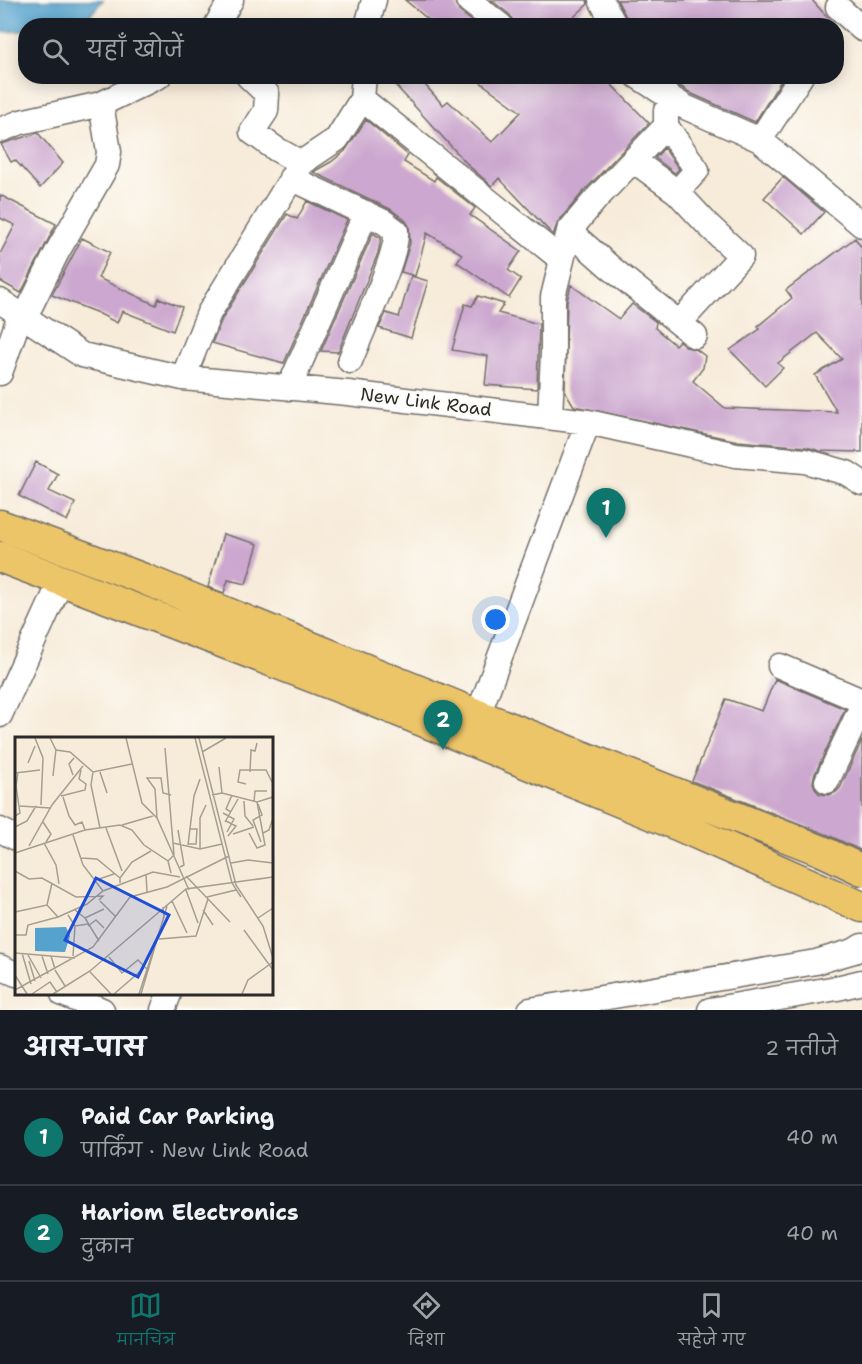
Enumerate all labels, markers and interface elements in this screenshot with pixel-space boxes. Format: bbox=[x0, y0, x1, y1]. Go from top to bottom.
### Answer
search box bbox=[18, 18, 844, 84]
icon: search bbox=[39, 35, 72, 68]
text: यहाँ खोजें bbox=[87, 35, 183, 64]
street label: New Link Road bbox=[359, 382, 493, 422]
pin: 1 bbox=[586, 488, 626, 538]
your location bbox=[481, 605, 510, 634]
pin: 2 bbox=[424, 700, 462, 750]
inset map bbox=[15, 737, 273, 995]
text: आस-पास bbox=[24, 1029, 146, 1064]
text: 2 नतीजे bbox=[765, 1035, 838, 1061]
text: Paid Car Parking bbox=[81, 1102, 274, 1131]
text: 1 bbox=[39, 1124, 48, 1150]
text: 40 m bbox=[786, 1124, 838, 1150]
text: पार्किंग · New Link Road bbox=[81, 1137, 308, 1163]
text: Hariom Electronics bbox=[81, 1198, 299, 1227]
text: 2 bbox=[37, 1220, 51, 1246]
text: 40 m bbox=[786, 1220, 838, 1246]
text: दुकान bbox=[81, 1233, 133, 1259]
tab: मानचित्र bbox=[117, 1289, 175, 1357]
tab: दिशा bbox=[408, 1289, 445, 1357]
tab: सहेजे गए bbox=[678, 1289, 745, 1357]

